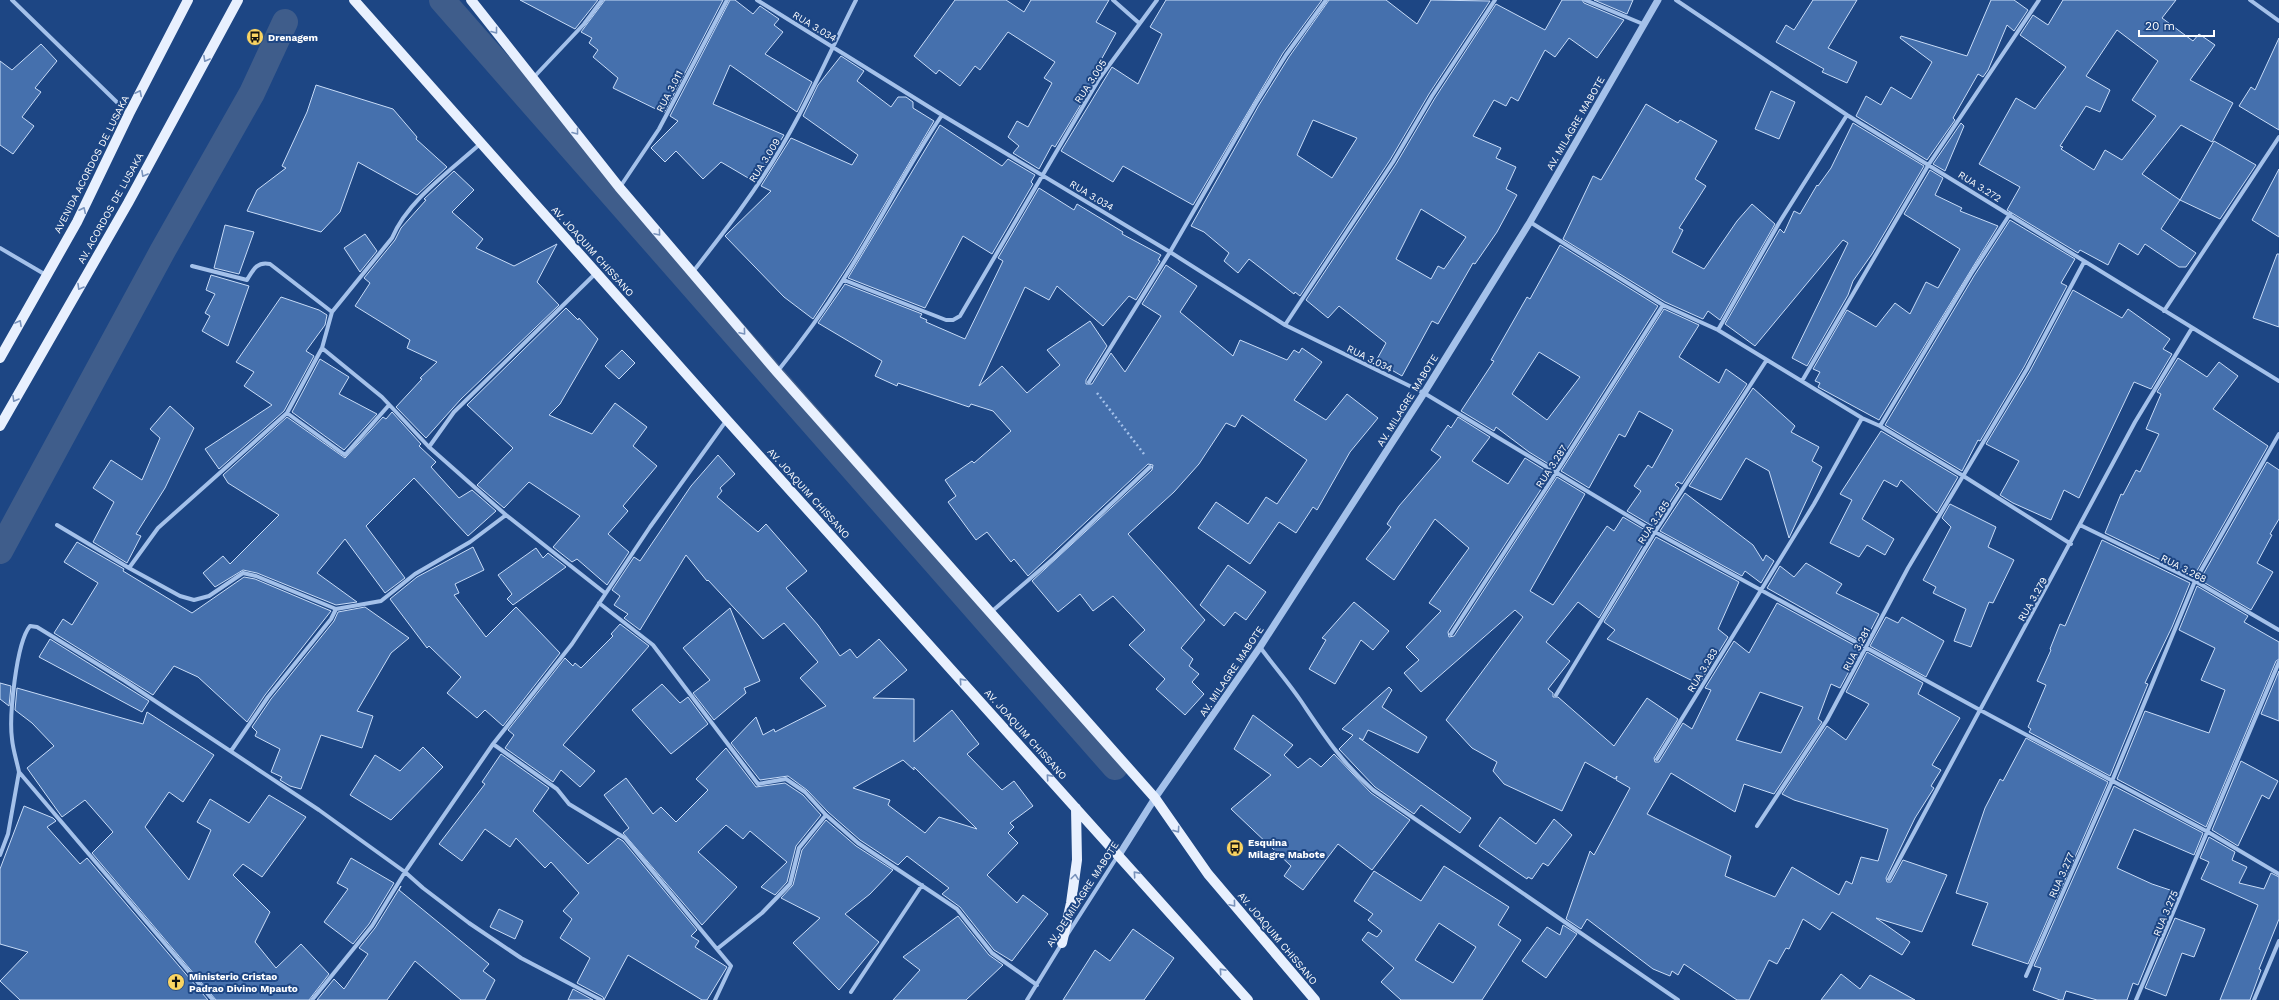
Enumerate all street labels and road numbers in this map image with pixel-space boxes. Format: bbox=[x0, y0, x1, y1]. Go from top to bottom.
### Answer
street label: RUA 3.034 bbox=[791, 9, 839, 44]
street label: RUA 3.005 bbox=[1072, 57, 1109, 105]
street label: RUA 3.011 bbox=[654, 69, 685, 114]
street label: AV. MILAGRE MABOTE bbox=[1544, 74, 1607, 172]
street label: AVENIDA ACORDOS DE LUSAKA bbox=[52, 93, 131, 235]
street label: RUA 3.009 bbox=[747, 136, 782, 184]
street label: AV. ACORDOS DE LUSAKA bbox=[75, 151, 146, 266]
street label: RUA 3.272 bbox=[1956, 169, 2003, 204]
street label: RUA 3.034 bbox=[1068, 178, 1116, 213]
street label: AV. JOAQUIM CHISSANO bbox=[549, 204, 636, 299]
street label: RUA 3.034 bbox=[1345, 343, 1394, 374]
street label: AV. MILAGRE MABOTE bbox=[1375, 352, 1440, 448]
street label: RUA 3.287 bbox=[1534, 442, 1570, 490]
street label: AV. JOAQUIM CHISSANO bbox=[765, 446, 852, 541]
street label: RUA 3.285 bbox=[1635, 498, 1672, 546]
street label: RUA 3.268 bbox=[2159, 552, 2208, 585]
street label: RUA 3.279 bbox=[2016, 575, 2049, 623]
street label: AV. MILAGRE MABOTE bbox=[1197, 624, 1266, 718]
street label: RUA 3.281 bbox=[1840, 626, 1872, 673]
street label: RUA 3.283 bbox=[1685, 646, 1720, 694]
street label: AV. JOAQUIM CHISSANO bbox=[982, 687, 1069, 782]
street label: AV. DE MILAGRE MABOTE bbox=[1044, 840, 1121, 949]
street label: RUA 3.277 bbox=[2047, 850, 2076, 900]
street label: RUA 3.275 bbox=[2151, 888, 2180, 938]
street label: AV. JOAQUIM CHISSANO bbox=[1236, 890, 1320, 987]

